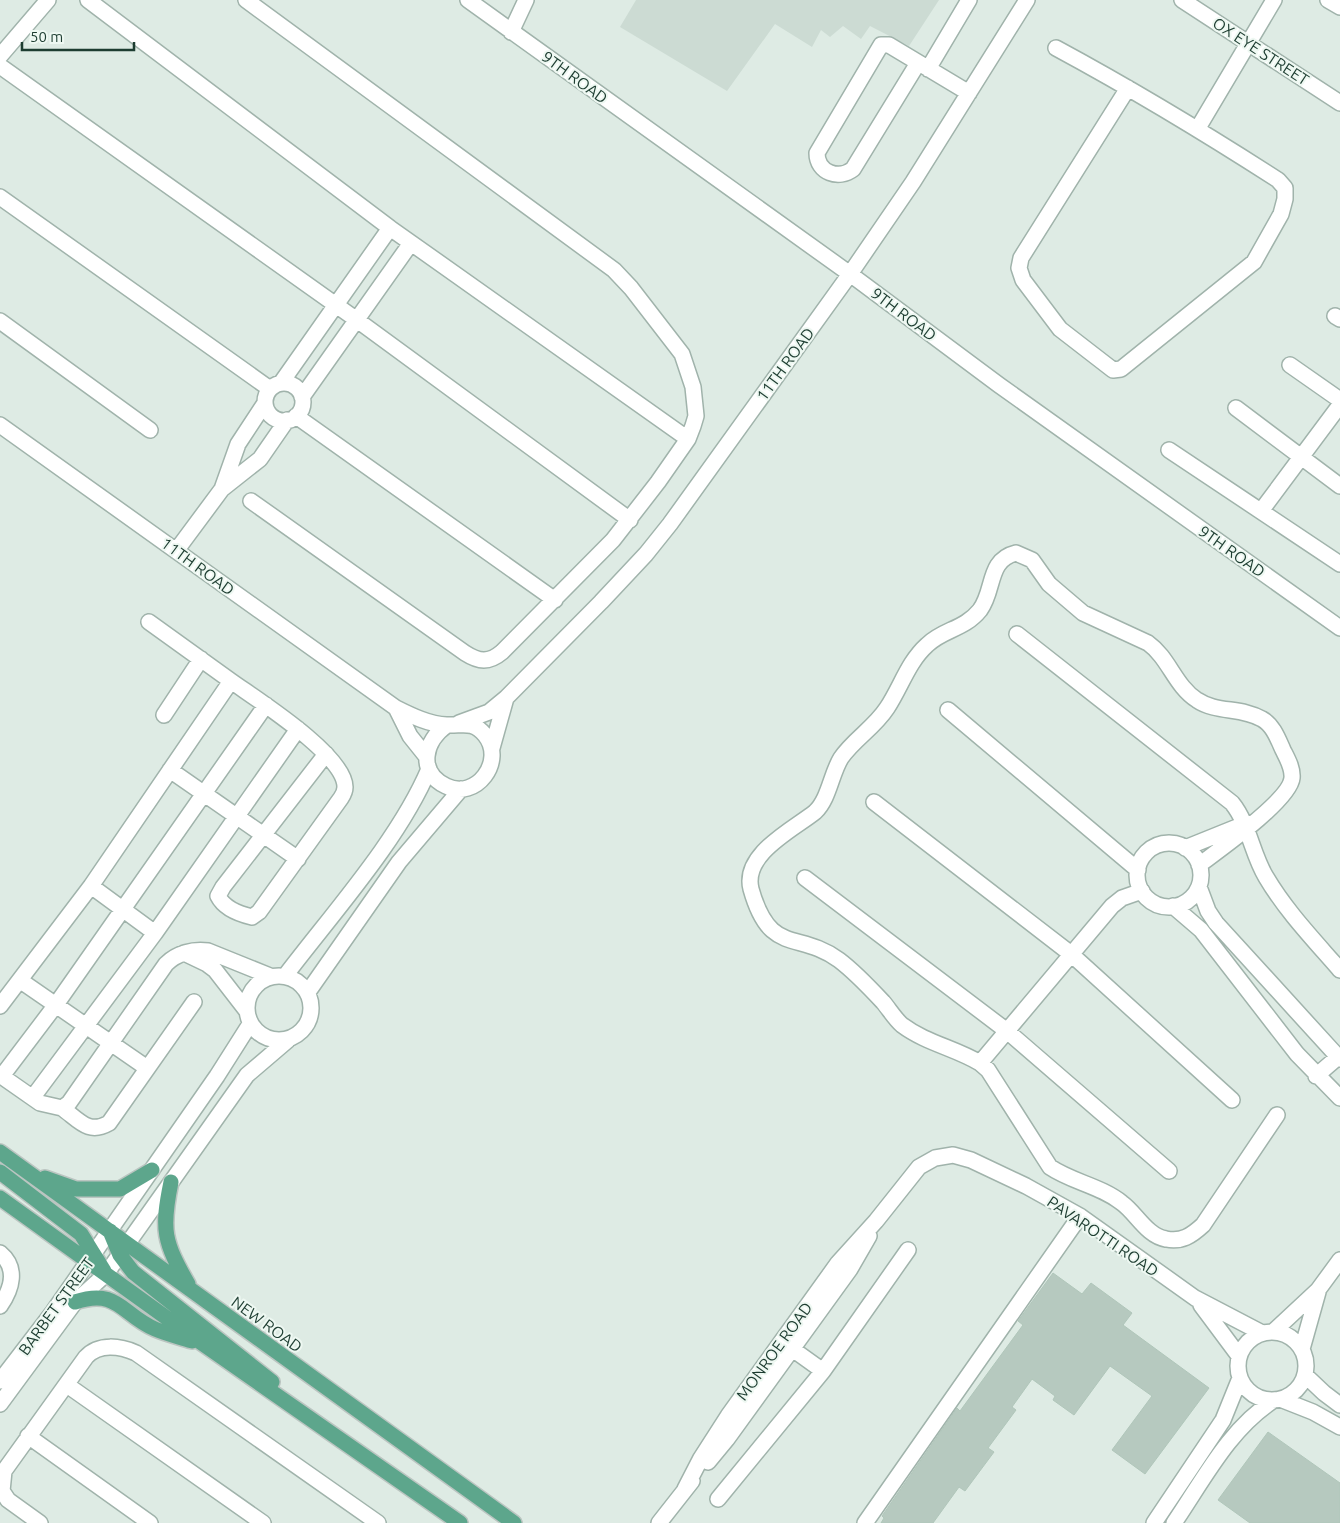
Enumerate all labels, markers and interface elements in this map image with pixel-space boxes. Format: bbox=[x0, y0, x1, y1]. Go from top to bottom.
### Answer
street label: OX EYE STREET bbox=[1210, 13, 1312, 89]
scale bar bbox=[22, 20, 135, 52]
text: 50 m bbox=[30, 28, 63, 45]
street label: 9TH ROAD bbox=[539, 47, 611, 107]
street label: 9TH ROAD bbox=[868, 284, 940, 344]
street label: 11TH ROAD bbox=[753, 324, 817, 404]
street label: 9TH ROAD bbox=[1195, 522, 1269, 580]
street label: 11TH ROAD bbox=[158, 534, 238, 598]
street label: PAVAROTTI ROAD bbox=[1044, 1192, 1162, 1280]
street label: BARBET STREET bbox=[15, 1254, 98, 1358]
street label: NEW ROAD bbox=[228, 1292, 306, 1356]
street label: MONROE ROAD bbox=[732, 1299, 816, 1403]

